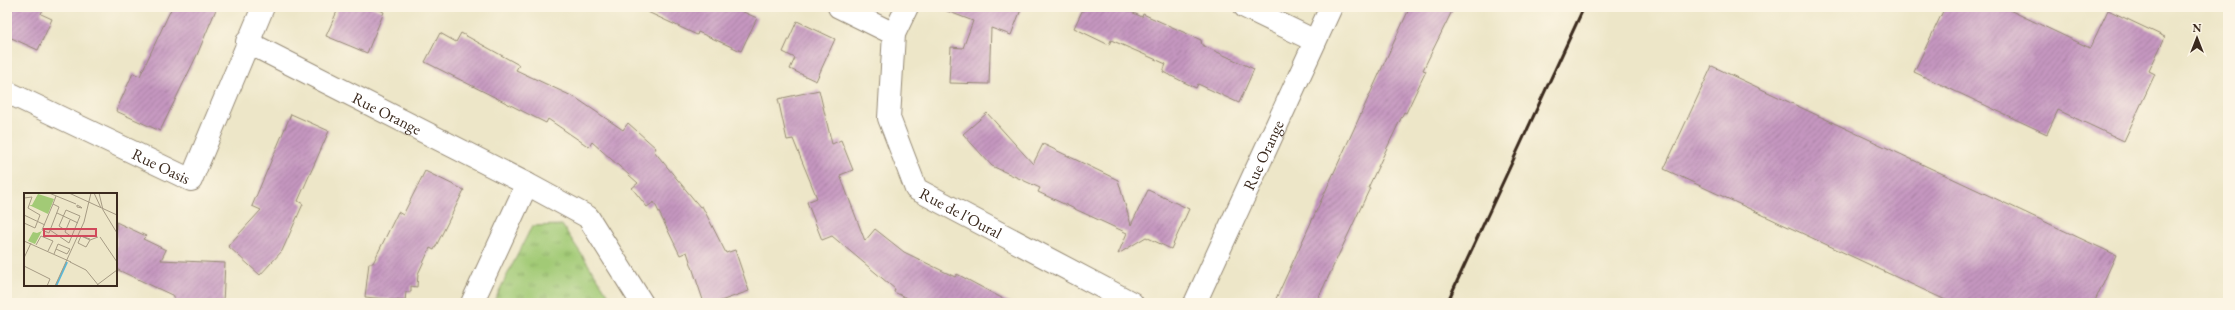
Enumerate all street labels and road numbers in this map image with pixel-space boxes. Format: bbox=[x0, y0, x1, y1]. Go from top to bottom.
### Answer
street label: Rue Orange bbox=[349, 87, 425, 139]
street label: Rue Orange bbox=[1238, 116, 1288, 193]
street label: Rue Oasis bbox=[129, 143, 194, 189]
street label: Rue de l'Oural bbox=[916, 182, 1006, 243]

